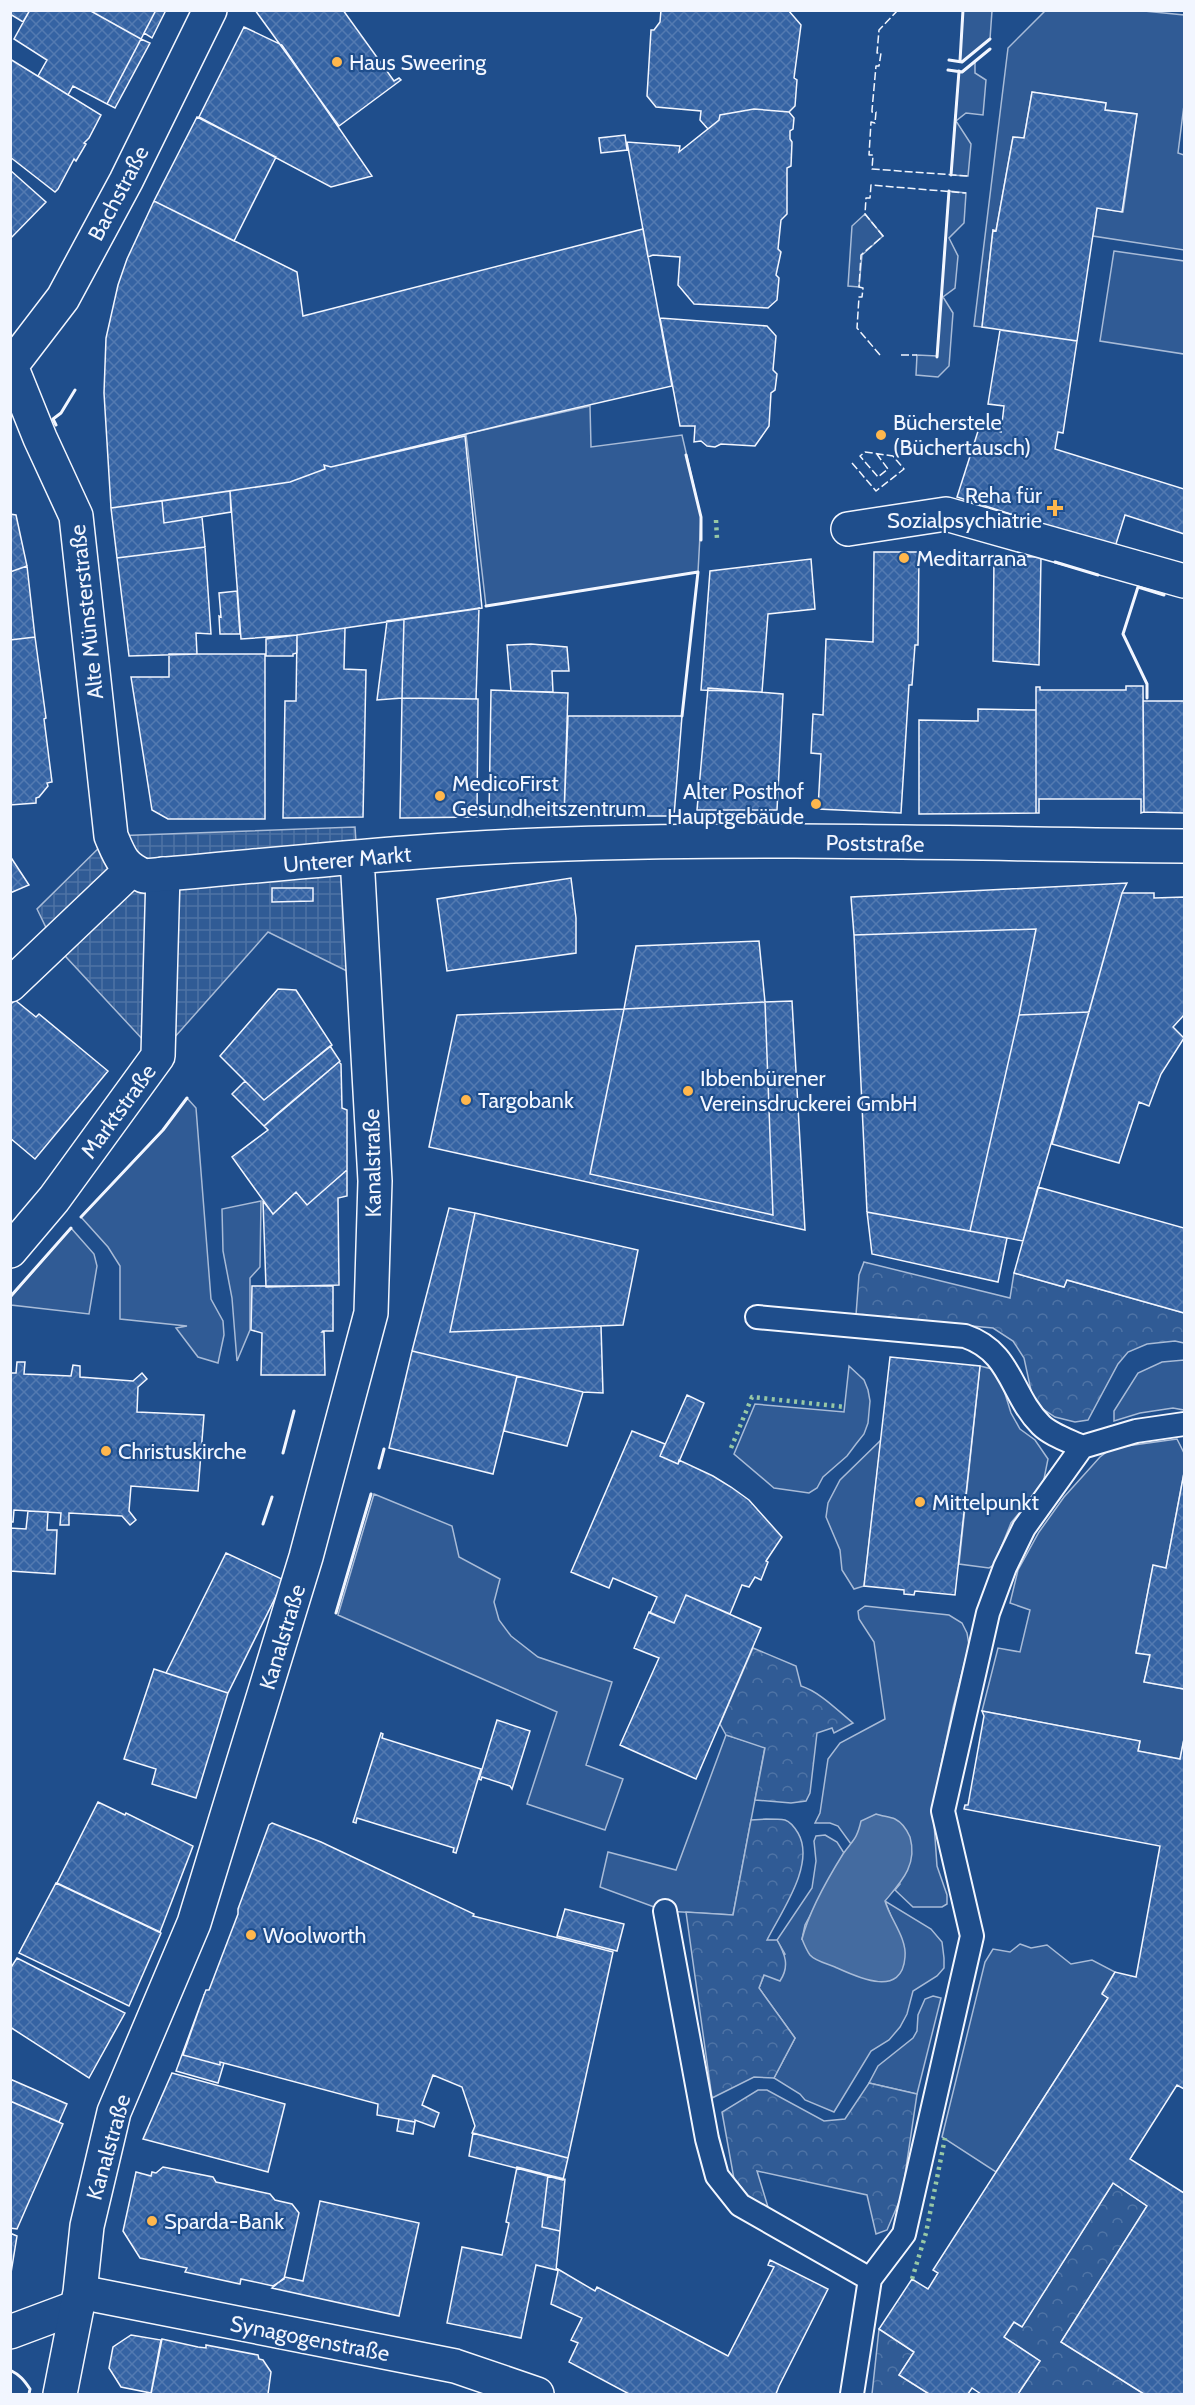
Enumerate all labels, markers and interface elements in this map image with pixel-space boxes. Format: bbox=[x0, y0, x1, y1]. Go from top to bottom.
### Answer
place label: Haus Sweering bbox=[349, 49, 487, 76]
marker: Haus Sweering bbox=[330, 55, 344, 69]
street label: Bachstraße bbox=[82, 141, 155, 245]
place label: Bücherstele (Büchertausch) bbox=[893, 409, 1031, 461]
marker: Bücherstele (Büchertausch) bbox=[874, 428, 888, 442]
place label: Reha für Sozialpsychiatrie bbox=[887, 482, 1042, 534]
marker: Reha für Sozialpsychiatrie bbox=[1046, 499, 1064, 517]
street label: Alte Münsterstraße bbox=[64, 523, 109, 701]
place label: Meditarrana bbox=[916, 545, 1027, 572]
marker: Meditarrana bbox=[897, 551, 911, 565]
place label: MedicoFirst Gesundheitszentrum bbox=[452, 770, 646, 822]
place label: Alter Posthof Hauptgebäude bbox=[667, 778, 804, 830]
marker: MedicoFirst Gesundheitszentrum bbox=[433, 789, 447, 803]
marker: Alter Posthof Hauptgebäude bbox=[809, 797, 823, 811]
street label: Poststraße bbox=[825, 829, 925, 858]
street label: Unterer Markt bbox=[282, 840, 413, 879]
street label: Marktstraße bbox=[75, 1059, 162, 1164]
place label: Ibbenbürener Vereinsdruckerei GmbH bbox=[700, 1065, 918, 1117]
marker: Ibbenbürener Vereinsdruckerei GmbH bbox=[681, 1084, 695, 1098]
place label: Targobank bbox=[478, 1087, 574, 1114]
marker: Targobank bbox=[459, 1093, 473, 1107]
street label: Kanalstraße bbox=[358, 1108, 387, 1218]
place label: Christuskirche bbox=[118, 1438, 247, 1465]
marker: Christuskirche bbox=[99, 1444, 113, 1458]
place label: Mittelpunkt bbox=[932, 1489, 1039, 1516]
marker: Mittelpunkt bbox=[913, 1495, 927, 1509]
street label: Kanalstraße bbox=[254, 1581, 311, 1693]
place label: Woolworth bbox=[263, 1922, 366, 1949]
marker: Woolworth bbox=[244, 1928, 258, 1942]
street label: Kanalstraße bbox=[81, 2091, 136, 2203]
place label: Sparda-Bank bbox=[164, 2208, 284, 2235]
marker: Sparda-Bank bbox=[145, 2214, 159, 2228]
street label: Synagogenstraße bbox=[228, 2310, 392, 2367]

